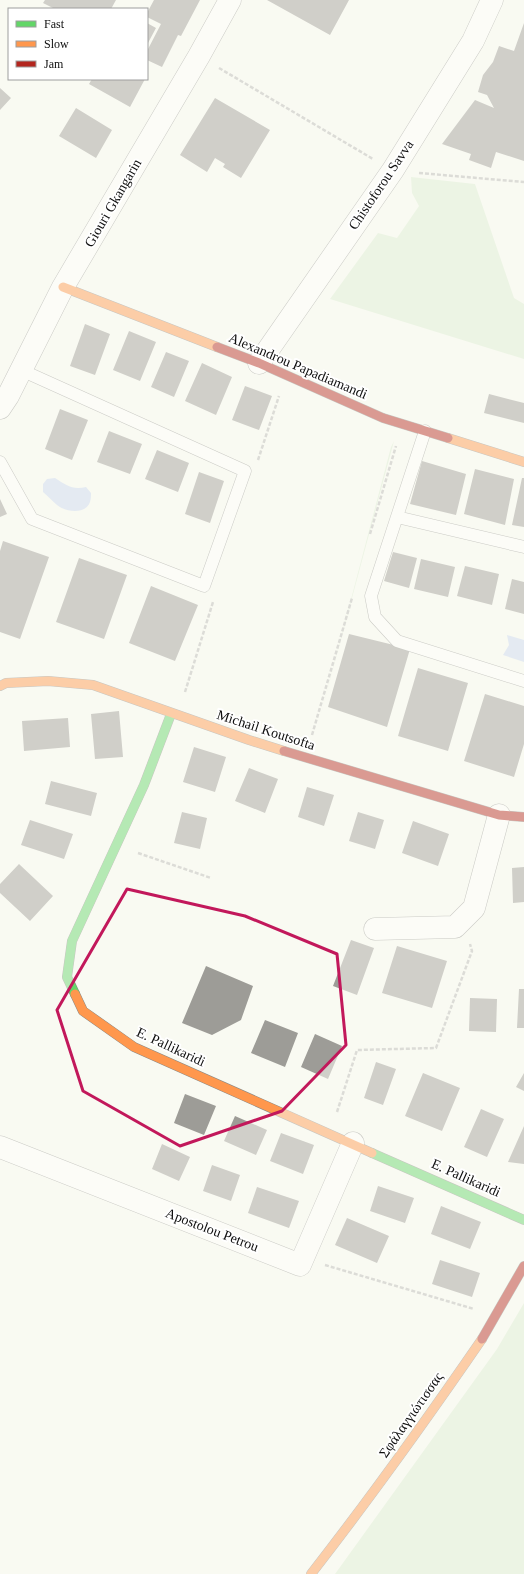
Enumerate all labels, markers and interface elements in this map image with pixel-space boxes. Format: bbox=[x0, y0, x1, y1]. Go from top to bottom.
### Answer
legend bbox=[8, 8, 148, 80]
text: Fast bbox=[44, 17, 65, 31]
text: Slow bbox=[44, 37, 69, 51]
text: Jam bbox=[44, 57, 64, 71]
street label: Chistoforou Savva bbox=[346, 137, 417, 233]
street label: Giouri Gkangarin bbox=[82, 156, 144, 250]
street label: Alexandrou Papadiamandi bbox=[227, 330, 370, 402]
street label: Michail Koutsofta bbox=[215, 707, 318, 753]
street label: E. Pallikaridi bbox=[134, 1025, 208, 1069]
street label: E. Pallikaridi bbox=[429, 1156, 503, 1200]
street label: Apostolou Petrou bbox=[163, 1205, 261, 1255]
street label: Σφάλαγγιώτισσας bbox=[376, 1369, 446, 1460]

